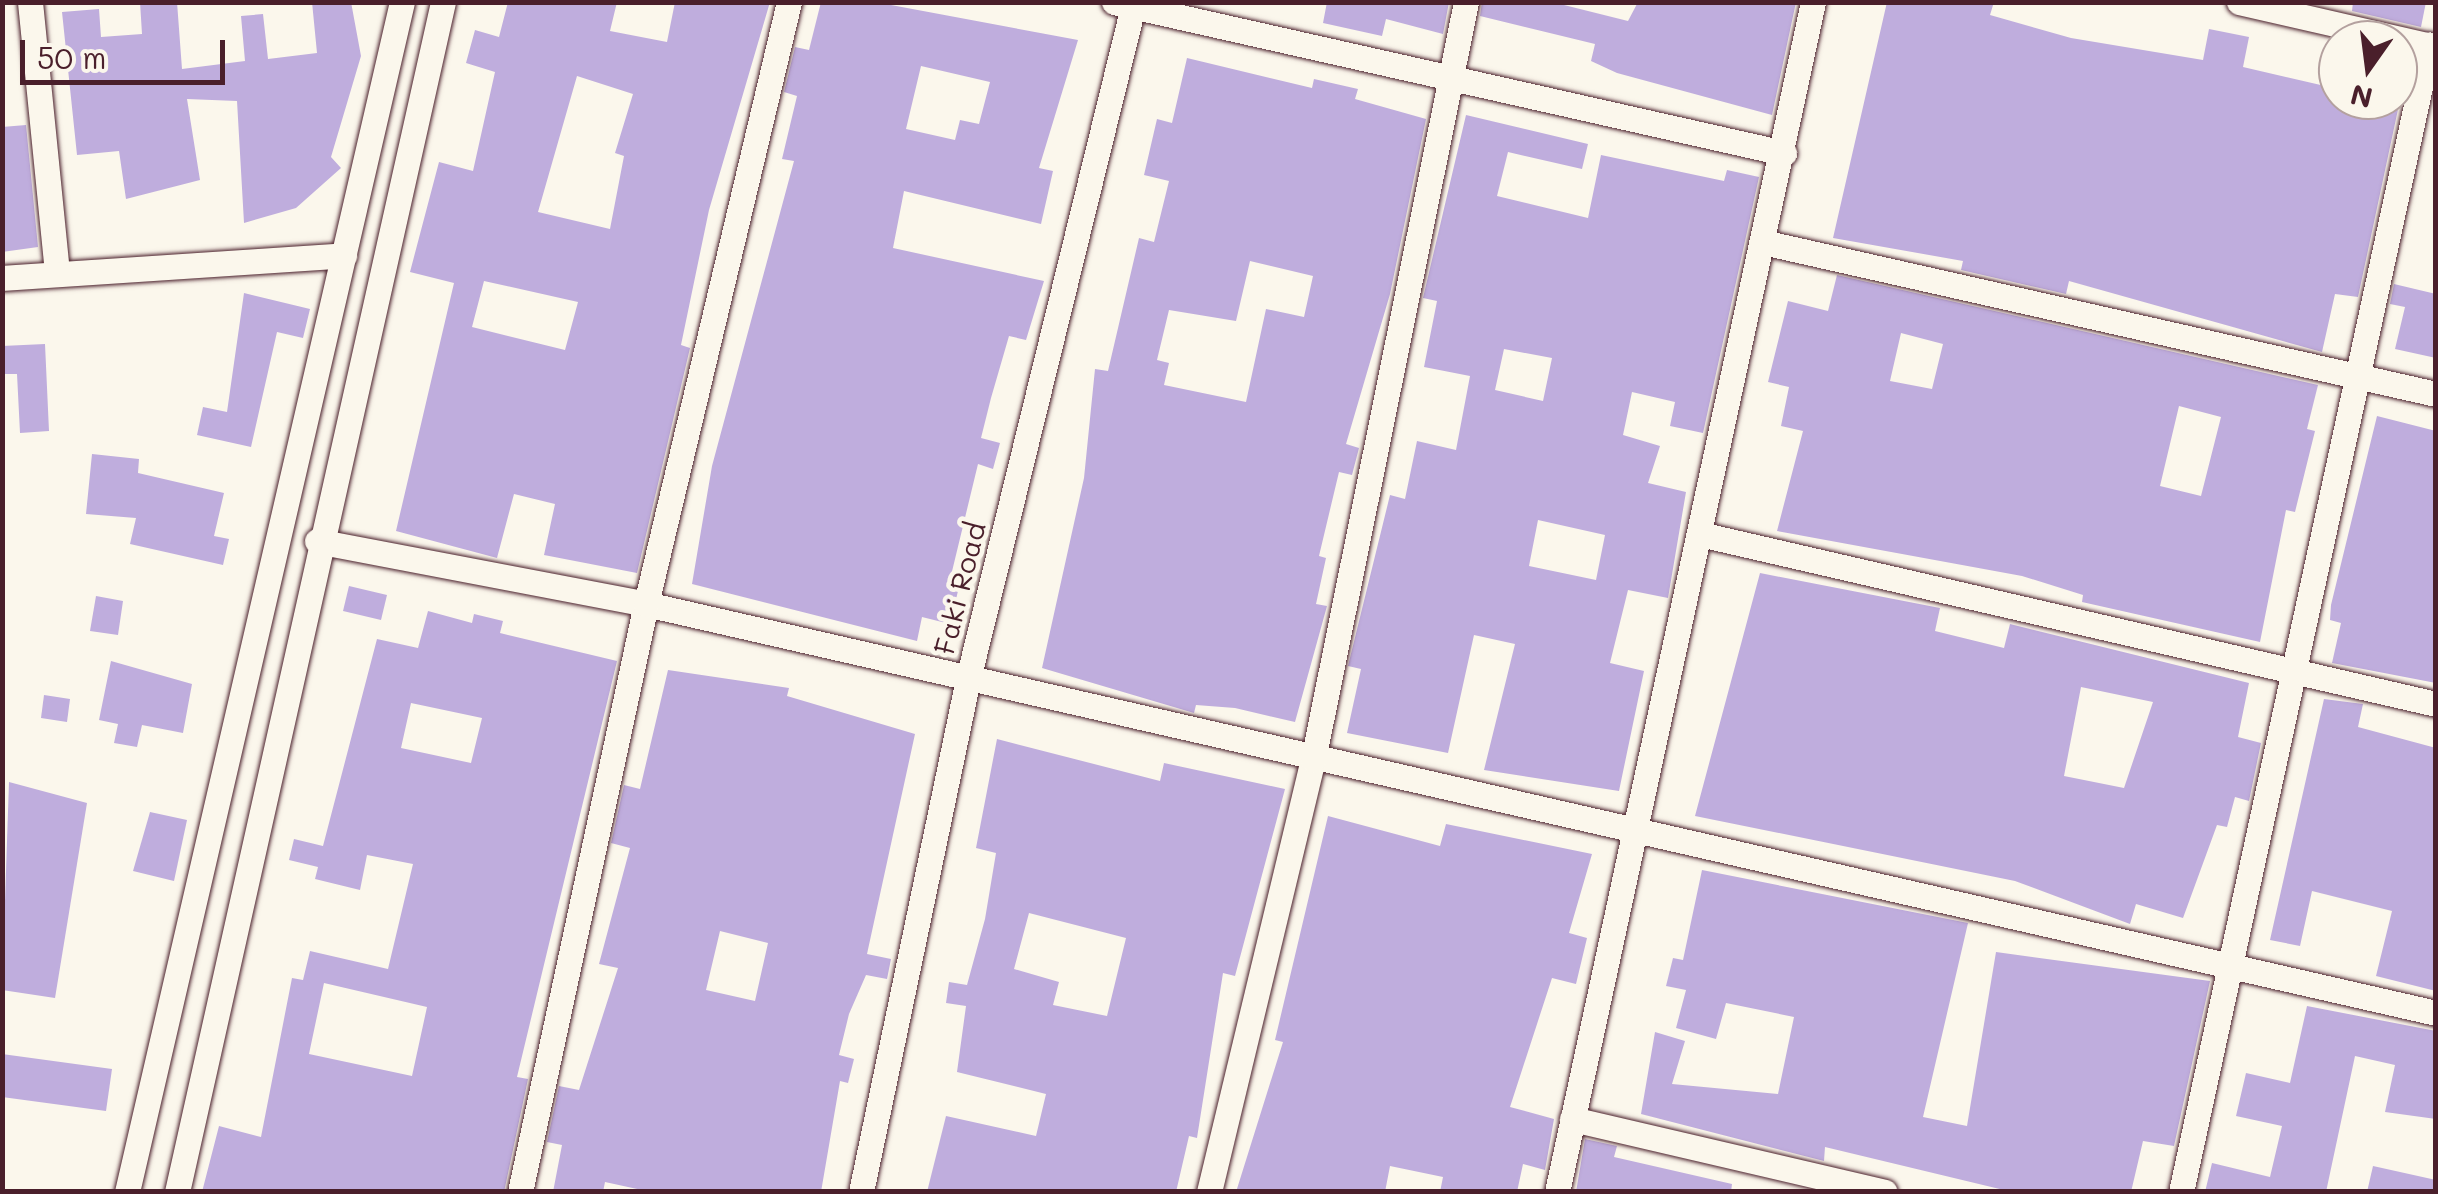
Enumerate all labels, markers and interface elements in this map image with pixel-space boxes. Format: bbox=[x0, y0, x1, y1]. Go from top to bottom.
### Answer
scale bar bbox=[25, 20, 230, 82]
north arrow bbox=[2318, 20, 2418, 120]
text: 50 m bbox=[37, 37, 107, 77]
text: N bbox=[2347, 77, 2376, 117]
street label: Faki Road bbox=[926, 518, 992, 658]

